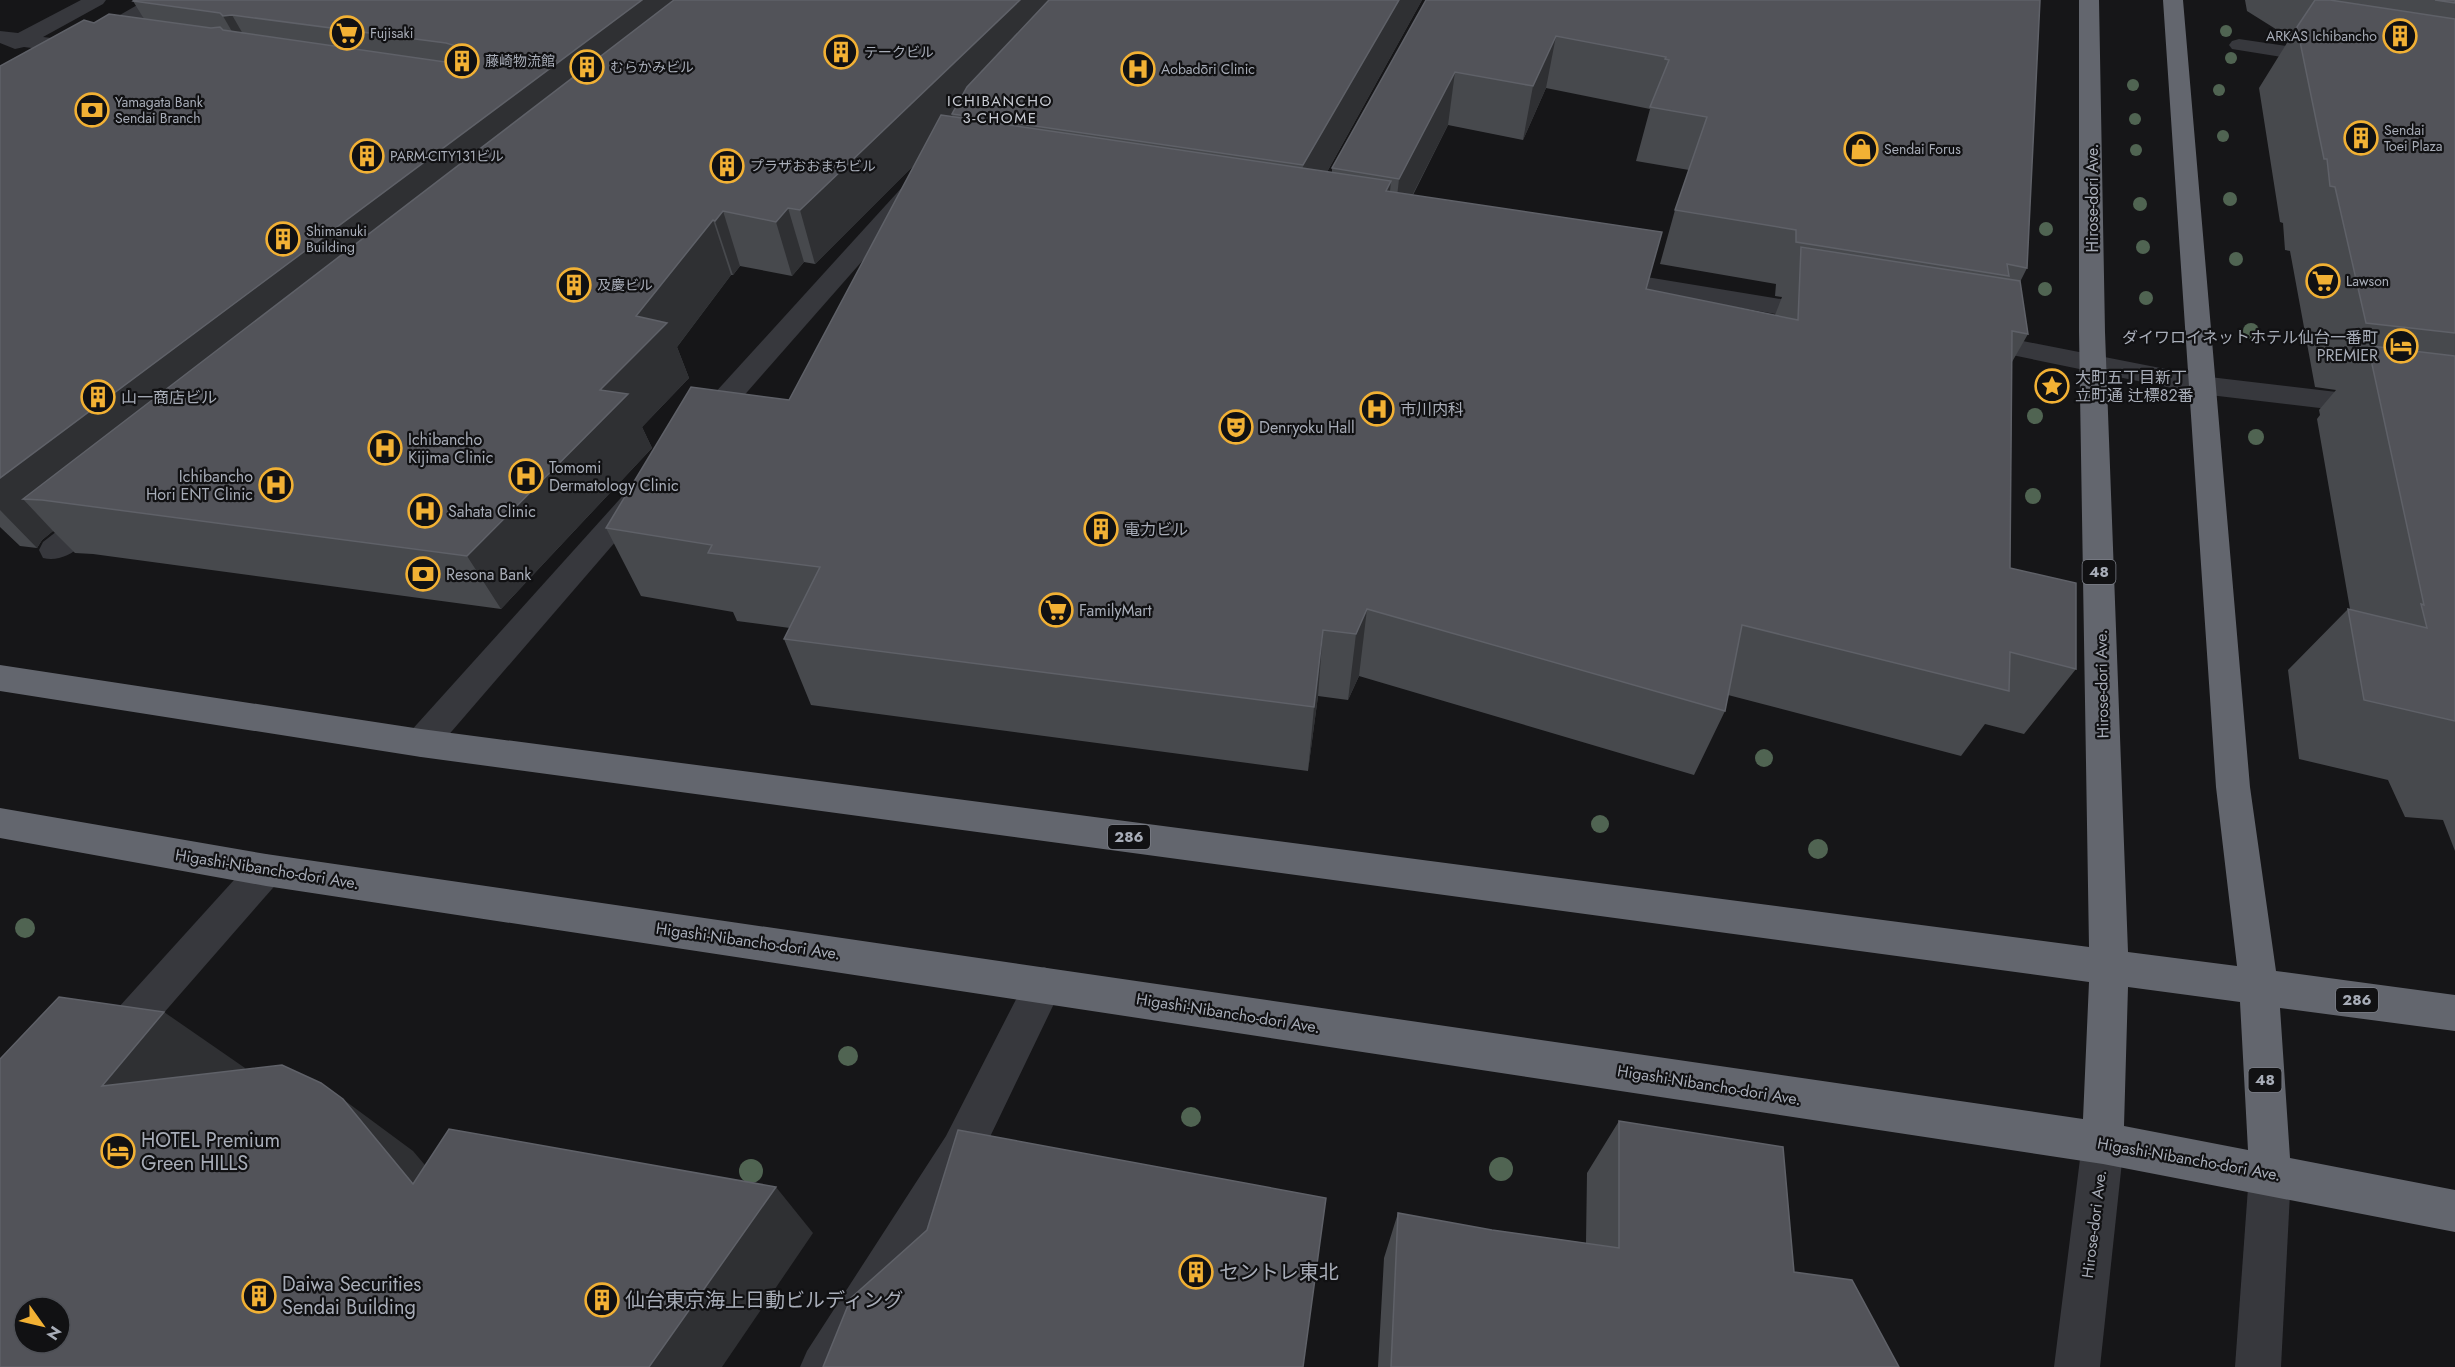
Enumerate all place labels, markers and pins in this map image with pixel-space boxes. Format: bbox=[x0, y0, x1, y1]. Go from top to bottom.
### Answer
supermarket icon: Fujisaki bbox=[329, 15, 365, 51]
building icon: ARKAS Ichibancho bbox=[2382, 18, 2418, 54]
place label: Fujisaki bbox=[370, 23, 413, 43]
place label: ARKAS Ichibancho bbox=[2266, 26, 2377, 46]
building icon: テークビル bbox=[823, 34, 859, 70]
place label: テークビル bbox=[864, 42, 934, 62]
building icon: 藤崎物流館 bbox=[444, 43, 480, 79]
building icon: むらかみビル bbox=[569, 49, 605, 85]
place label: 藤崎物流館 bbox=[485, 51, 555, 71]
hospital icon: Aobadōri Clinic bbox=[1120, 51, 1156, 87]
place label: むらかみビル bbox=[610, 57, 694, 77]
place label: Aobadōri Clinic bbox=[1161, 59, 1255, 79]
bank icon: Yamagata Bank Sendai Branch bbox=[74, 92, 110, 128]
place label: Yamagata Bank Sendai Branch bbox=[115, 92, 204, 128]
building icon: Sendai Toei Plaza bbox=[2343, 120, 2379, 156]
place label: Sendai Toei Plaza bbox=[2384, 120, 2443, 156]
shop icon: Sendai Forus bbox=[1843, 131, 1879, 167]
building icon: PARM-CITY131ビル bbox=[349, 138, 385, 174]
place label: Sendai Forus bbox=[1884, 139, 1961, 159]
place label: PARM-CITY131ビル bbox=[390, 146, 504, 166]
building icon: プラザおおまちビル bbox=[709, 148, 745, 184]
place label: プラザおおまちビル bbox=[750, 156, 876, 176]
building icon: Shimanuki Building bbox=[265, 221, 301, 257]
place label: Shimanuki Building bbox=[306, 221, 367, 257]
supermarket icon: Lawson bbox=[2305, 263, 2341, 299]
building icon: 及慶ビル bbox=[556, 267, 592, 303]
place label: Lawson bbox=[2346, 271, 2389, 291]
place label: 及慶ビル bbox=[597, 275, 653, 295]
place label: ダイワロイネットホテル仙台一番町 PREMIER bbox=[2122, 326, 2378, 367]
hotel icon: ダイワロイネットホテル仙台一番町 PREMIER bbox=[2383, 328, 2419, 364]
place label: 大町五丁目新丁 立町通 辻標82番 bbox=[2075, 366, 2194, 407]
place icon: 大町五丁目新丁 立町通 辻標82番 bbox=[2034, 368, 2070, 404]
building icon: 山一商店ビル bbox=[80, 379, 116, 415]
place label: 山一商店ビル bbox=[121, 386, 217, 409]
hospital icon: 市川内科 bbox=[1359, 391, 1395, 427]
place label: 市川内科 bbox=[1400, 398, 1464, 421]
theatre icon: Denryoku Hall bbox=[1218, 409, 1254, 445]
place label: Denryoku Hall bbox=[1259, 416, 1355, 439]
place label: Ichibancho Kijima Clinic bbox=[408, 428, 493, 469]
hospital icon: Ichibancho Kijima Clinic bbox=[367, 430, 403, 466]
place label: Tomomi Dermatology Clinic bbox=[549, 456, 679, 497]
hospital icon: Tomomi Dermatology Clinic bbox=[508, 458, 544, 494]
place label: Ichibancho Hori ENT Clinic bbox=[146, 465, 253, 506]
hospital icon: Ichibancho Hori ENT Clinic bbox=[258, 467, 294, 503]
hospital icon: Sahata Clinic bbox=[407, 493, 443, 529]
place label: Sahata Clinic bbox=[448, 500, 536, 523]
building icon: 電力ビル bbox=[1083, 511, 1119, 547]
place label: 電力ビル bbox=[1124, 518, 1188, 541]
bank icon: Resona Bank bbox=[405, 556, 441, 592]
place label: Resona Bank bbox=[446, 563, 532, 586]
supermarket icon: FamilyMart bbox=[1038, 592, 1074, 628]
place label: FamilyMart bbox=[1079, 599, 1152, 622]
place label: HOTEL Premium Green HILLS bbox=[141, 1126, 280, 1178]
hotel icon: HOTEL Premium Green HILLS bbox=[100, 1133, 136, 1169]
building icon: セントレ東北 bbox=[1178, 1254, 1214, 1290]
place label: セントレ東北 bbox=[1219, 1258, 1339, 1287]
place label: Daiwa Securities Sendai Building bbox=[282, 1270, 421, 1322]
building icon: Daiwa Securities Sendai Building bbox=[241, 1278, 277, 1314]
building icon: 仙台東京海上日動ビルディング bbox=[584, 1282, 620, 1318]
place label: 仙台東京海上日動ビルディング bbox=[625, 1286, 904, 1315]

